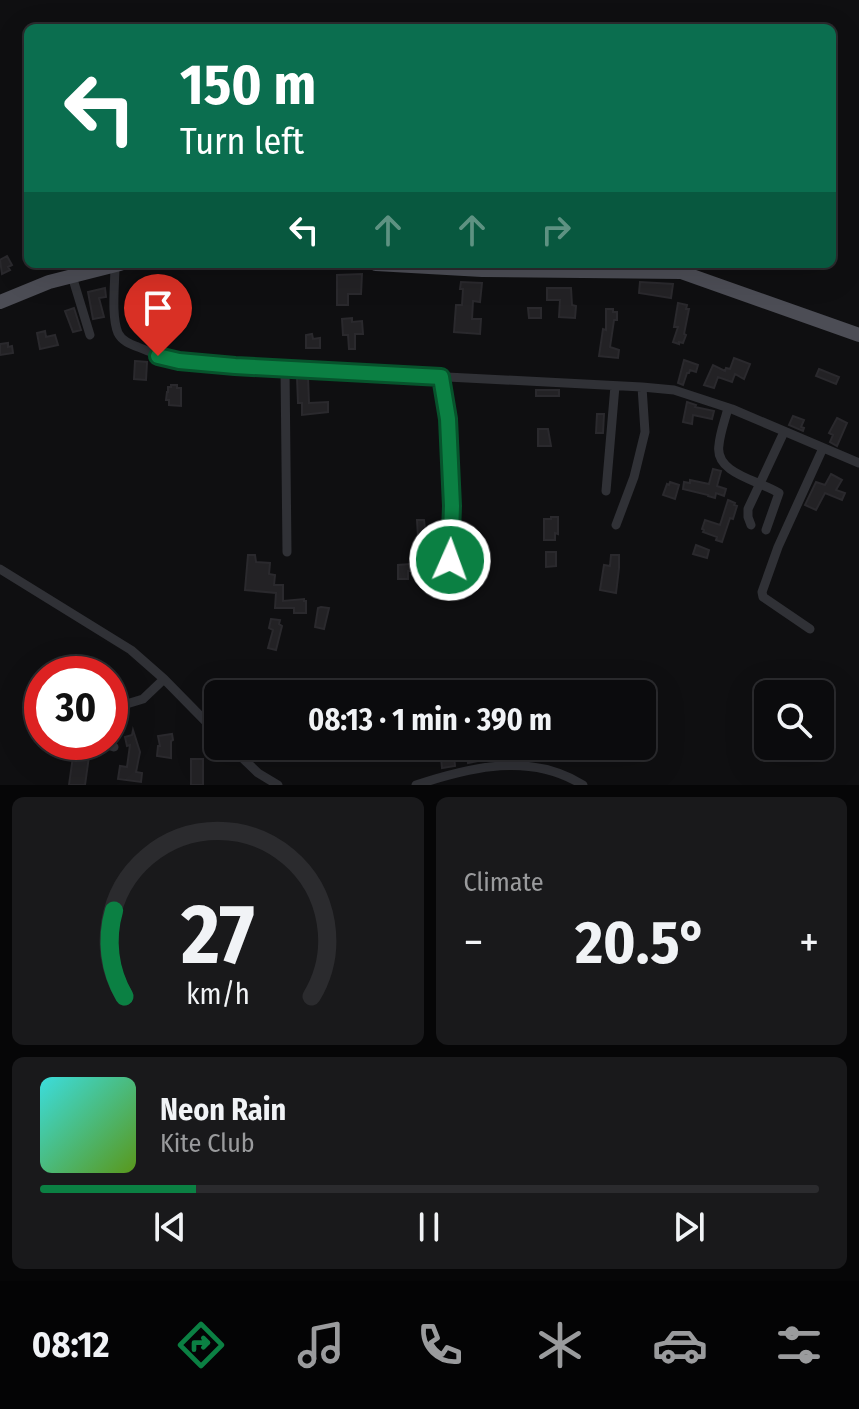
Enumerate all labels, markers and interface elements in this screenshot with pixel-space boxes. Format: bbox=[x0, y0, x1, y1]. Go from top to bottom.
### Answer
text: 150 m bbox=[180, 52, 316, 119]
icon: left bbox=[48, 56, 152, 160]
text: Turn left bbox=[180, 120, 304, 164]
icon: left bbox=[282, 208, 326, 252]
icon: ahead bbox=[366, 208, 410, 252]
icon: ahead bbox=[450, 208, 494, 252]
icon: right bbox=[534, 208, 578, 252]
pin bbox=[124, 274, 192, 356]
icon: arrive bbox=[136, 286, 180, 330]
position arrow bbox=[408, 518, 492, 602]
speed limit sign: 30 bbox=[24, 656, 128, 760]
map controls bbox=[754, 680, 834, 760]
button: search bbox=[754, 680, 834, 760]
text: 08:13 · 1 min · 390 m bbox=[308, 702, 552, 738]
text: Climate bbox=[464, 867, 544, 898]
text: 27 bbox=[180, 885, 255, 985]
text: 20.5° bbox=[575, 907, 707, 979]
text: − bbox=[464, 916, 483, 969]
text: + bbox=[799, 916, 819, 969]
text: km/h bbox=[186, 977, 250, 1012]
text: Neon Rain bbox=[160, 1092, 286, 1128]
text: Kite Club bbox=[160, 1128, 255, 1159]
icon: previous bbox=[148, 1205, 192, 1249]
icon: pause bbox=[407, 1205, 451, 1249]
icon: next bbox=[667, 1205, 711, 1249]
icon: directions bbox=[173, 1317, 229, 1373]
icon: music bbox=[293, 1317, 349, 1373]
icon: phone bbox=[412, 1317, 468, 1373]
icon: climate bbox=[532, 1317, 588, 1373]
icon: car bbox=[652, 1317, 708, 1373]
icon: filters bbox=[771, 1317, 827, 1373]
text: 08:12 bbox=[32, 1323, 109, 1367]

